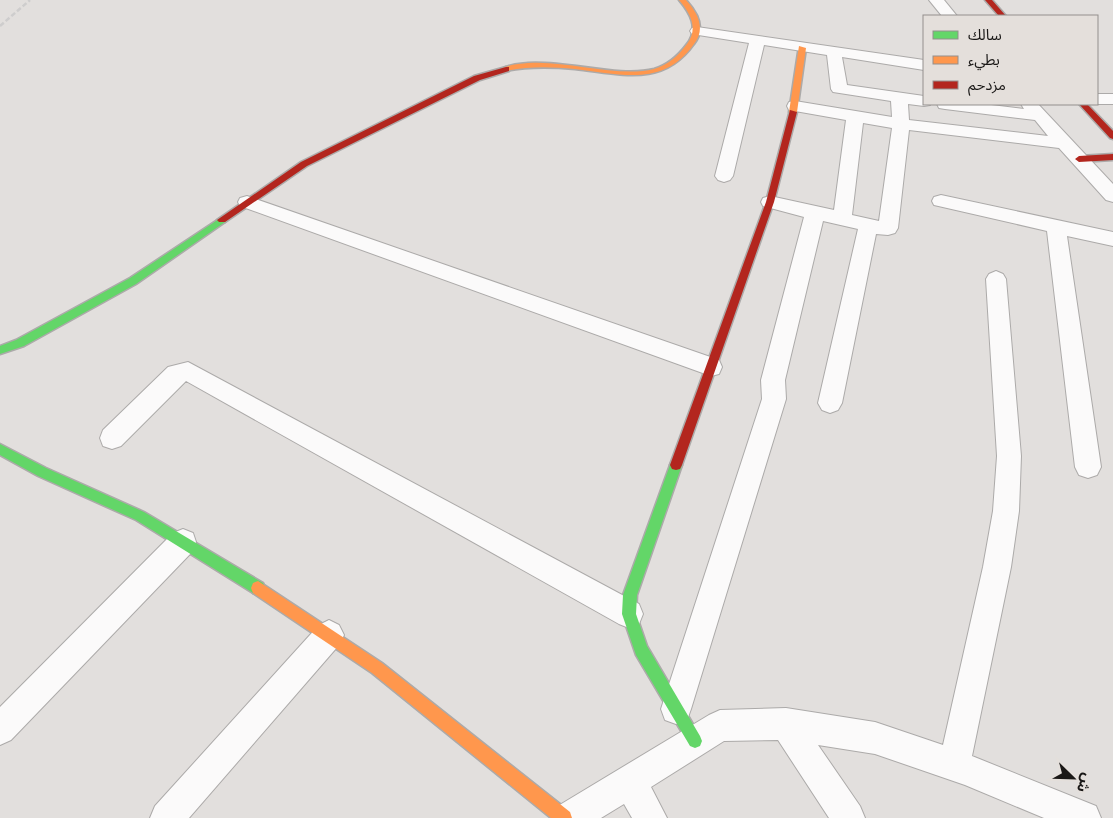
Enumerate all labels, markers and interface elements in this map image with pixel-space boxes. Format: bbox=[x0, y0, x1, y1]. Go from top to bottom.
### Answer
legend bbox=[923, 15, 1098, 105]
text: سالك bbox=[968, 24, 1002, 44]
text: بطيء bbox=[968, 49, 1000, 71]
text: مزدحم bbox=[968, 74, 1006, 96]
north arrow bbox=[1048, 753, 1098, 803]
text: ش bbox=[1073, 771, 1098, 796]

